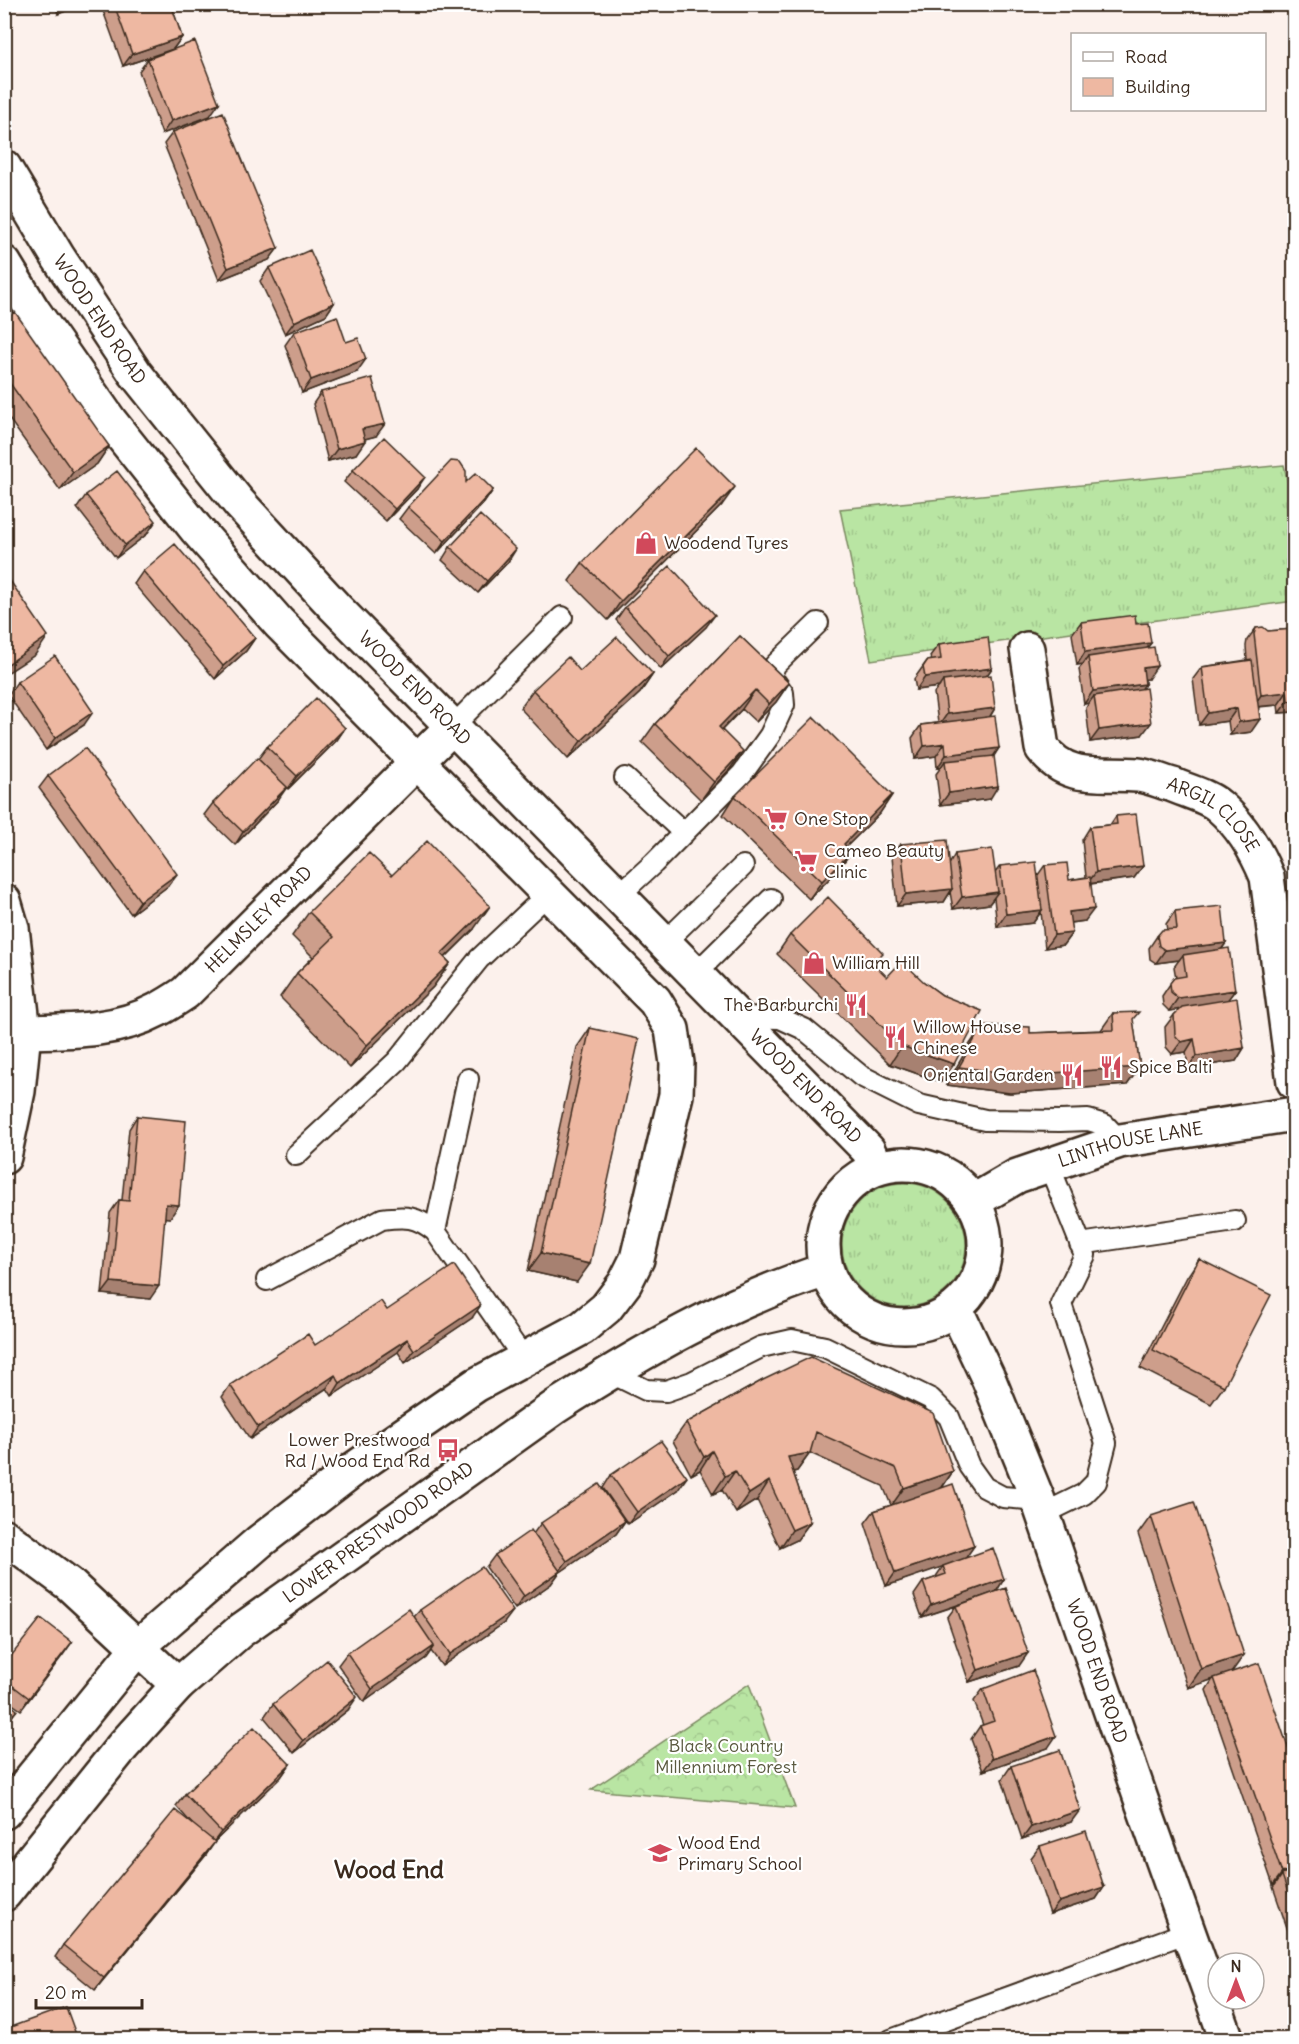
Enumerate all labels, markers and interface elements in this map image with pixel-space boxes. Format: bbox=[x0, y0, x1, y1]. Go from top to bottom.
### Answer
legend bbox=[1071, 33, 1266, 111]
text: Road bbox=[1125, 45, 1168, 68]
text: Building bbox=[1125, 75, 1190, 98]
street label: WOOD END ROAD bbox=[49, 250, 151, 389]
shop icon: Woodend Tyres bbox=[633, 530, 659, 556]
place label: Woodend Tyres bbox=[664, 531, 789, 554]
street label: WOOD END ROAD bbox=[354, 626, 476, 750]
street label: ARGIL CLOSE bbox=[1163, 772, 1265, 856]
supermarket icon: One Stop bbox=[763, 806, 789, 832]
place label: One Stop bbox=[794, 807, 868, 830]
place label: Cameo Beauty Clinic bbox=[824, 839, 944, 883]
supermarket icon: Cameo Beauty Clinic bbox=[793, 848, 819, 874]
street label: HELMSLEY ROAD bbox=[200, 861, 317, 978]
shop icon: William Hill bbox=[801, 950, 827, 976]
place label: William Hill bbox=[832, 951, 920, 974]
restaurant icon: The Barburchi bbox=[843, 992, 869, 1018]
place label: The Barburchi bbox=[724, 993, 838, 1016]
place label: Willow House Chinese bbox=[913, 1015, 1021, 1059]
street label: WOOD END ROAD bbox=[745, 1024, 867, 1148]
restaurant icon: Willow House Chinese bbox=[882, 1024, 908, 1050]
restaurant icon: Spice Balti bbox=[1098, 1054, 1124, 1080]
place label: Spice Balti bbox=[1129, 1055, 1212, 1078]
restaurant icon: Oriental Garden bbox=[1059, 1062, 1085, 1088]
place label: Oriental Garden bbox=[923, 1063, 1054, 1086]
street label: LINTHOUSE LANE bbox=[1055, 1116, 1204, 1172]
place label: Lower Prestwood Rd / Wood End Rd bbox=[284, 1428, 430, 1472]
bus stop icon: Lower Prestwood Rd / Wood End Rd bbox=[435, 1437, 461, 1463]
street label: LOWER PRESTWOOD ROAD bbox=[278, 1457, 478, 1608]
street label: WOOD END ROAD bbox=[1062, 1596, 1133, 1746]
park label: Black Country Millennium Forest bbox=[655, 1734, 797, 1778]
place label: Wood End Primary School bbox=[678, 1831, 802, 1875]
school or university icon: Wood End Primary School bbox=[647, 1840, 673, 1866]
district label: Wood End bbox=[334, 1854, 444, 1884]
north arrow bbox=[1206, 1951, 1266, 2011]
text: N bbox=[1230, 1956, 1242, 1976]
scale bar bbox=[36, 1972, 142, 2010]
text: 20 m bbox=[45, 1981, 87, 2004]

